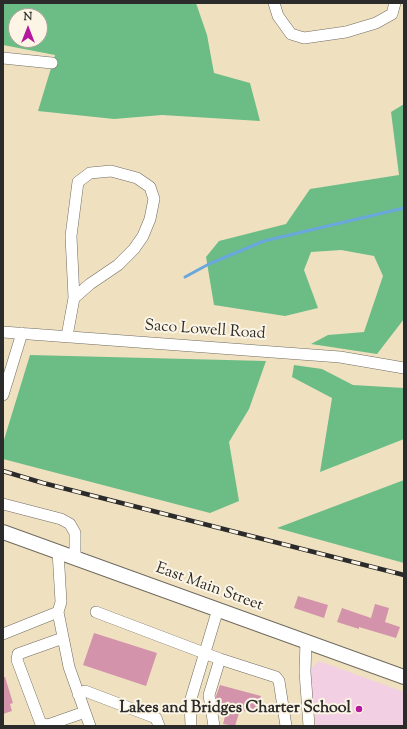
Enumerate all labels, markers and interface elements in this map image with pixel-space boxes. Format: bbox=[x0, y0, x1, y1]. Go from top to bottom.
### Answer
north arrow bbox=[8, 8, 48, 48]
text: N bbox=[24, 9, 32, 25]
street label: Saco Lowell Road bbox=[144, 317, 266, 345]
street label: East Main Street bbox=[153, 560, 265, 616]
place label: Lakes and Bridges Charter School bbox=[119, 699, 351, 719]
marker: Lakes and Bridges Charter School bbox=[354, 704, 364, 714]

